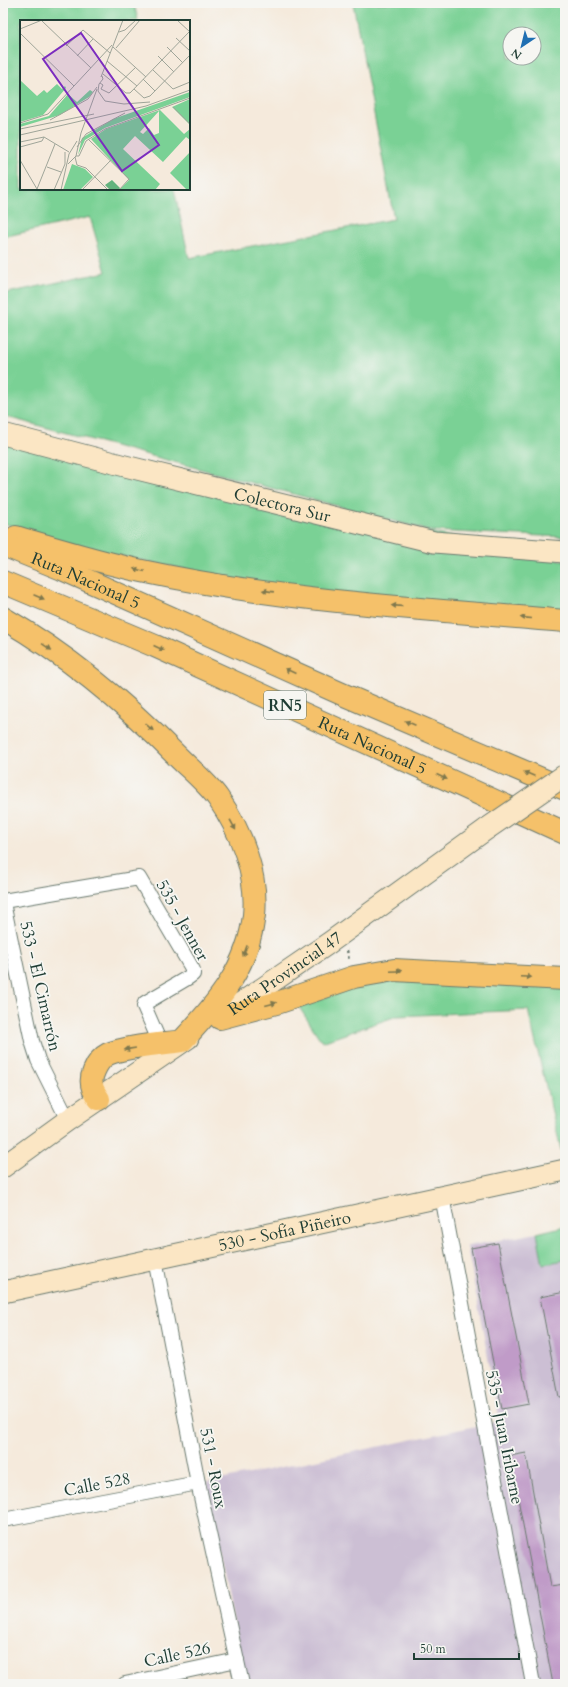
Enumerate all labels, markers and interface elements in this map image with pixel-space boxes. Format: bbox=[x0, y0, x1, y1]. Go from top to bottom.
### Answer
inset map bbox=[20, 20, 190, 190]
north arrow bbox=[502, 26, 542, 66]
text: N bbox=[508, 45, 525, 63]
street label: Colectora Sur bbox=[231, 482, 334, 528]
street label: Ruta Nacional 5 bbox=[28, 547, 144, 614]
one-way arrow bbox=[133, 567, 146, 573]
one-way arrow bbox=[261, 588, 274, 595]
one-way arrow bbox=[33, 594, 44, 600]
one-way arrow bbox=[391, 603, 403, 610]
one-way arrow bbox=[520, 614, 532, 621]
one-way arrow bbox=[42, 643, 53, 651]
one-way arrow bbox=[153, 645, 164, 651]
one-way arrow bbox=[285, 668, 296, 674]
road number: RN5 bbox=[264, 691, 306, 719]
street label: Ruta Nacional 5 bbox=[314, 711, 430, 780]
one-way arrow bbox=[403, 719, 415, 725]
one-way arrow bbox=[144, 723, 154, 732]
one-way arrow bbox=[523, 770, 535, 776]
one-way arrow bbox=[437, 774, 448, 780]
one-way arrow bbox=[230, 820, 237, 831]
street label: 535 - Jenner bbox=[151, 876, 215, 966]
street label: 533 - El Cimarrón bbox=[14, 919, 67, 1054]
street label: Ruta Provincial 47 bbox=[224, 926, 347, 1021]
one-way arrow bbox=[242, 945, 248, 957]
one-way arrow bbox=[390, 968, 403, 974]
one-way arrow bbox=[520, 973, 532, 980]
one-way arrow bbox=[265, 1001, 277, 1007]
one-way arrow bbox=[124, 1046, 136, 1052]
street label: 530 - Sofía Piñeiro bbox=[216, 1206, 353, 1257]
street label: 535 - Juan Iribarne bbox=[480, 1368, 529, 1506]
street label: 531 - Roux bbox=[194, 1426, 233, 1511]
street label: Calle 528 bbox=[62, 1467, 132, 1502]
scale bar bbox=[414, 1635, 519, 1661]
street label: Calle 526 bbox=[142, 1636, 213, 1673]
text: 50 m bbox=[420, 1641, 447, 1657]

